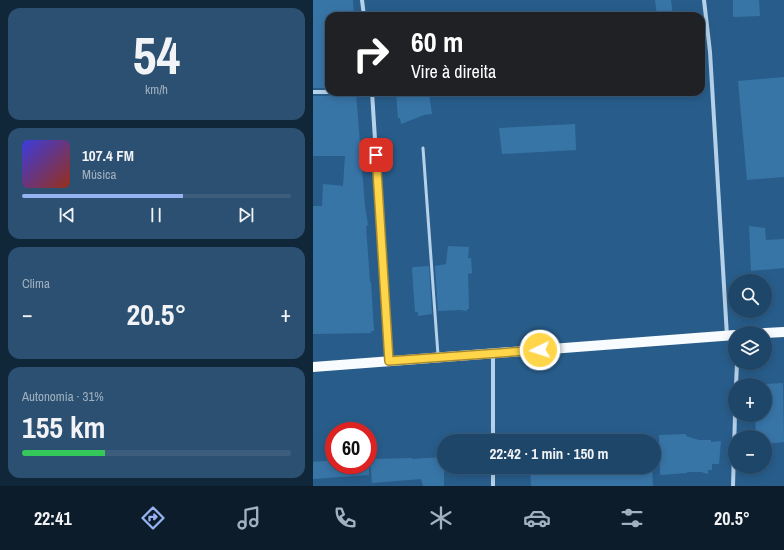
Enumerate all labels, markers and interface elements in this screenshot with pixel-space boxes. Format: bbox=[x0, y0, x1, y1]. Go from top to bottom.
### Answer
text: 54 bbox=[133, 20, 180, 90]
text: 60 m bbox=[411, 23, 463, 61]
icon: right bbox=[345, 28, 397, 80]
text: Vire à direita bbox=[411, 59, 496, 84]
text: km/h bbox=[145, 81, 168, 98]
pin bbox=[359, 138, 393, 172]
icon: arrive bbox=[365, 144, 387, 166]
text: 107.4 FM bbox=[82, 145, 134, 166]
text: Música bbox=[82, 166, 116, 183]
icon: previous bbox=[56, 204, 78, 226]
icon: pause bbox=[145, 204, 167, 226]
icon: next bbox=[235, 204, 257, 226]
map controls bbox=[728, 274, 772, 474]
button: search bbox=[728, 274, 772, 318]
text: Clima bbox=[22, 275, 50, 292]
text: 20.5° bbox=[127, 294, 186, 334]
text: − bbox=[22, 299, 33, 329]
text: + bbox=[280, 299, 291, 329]
button: layers bbox=[728, 326, 772, 370]
position arrow bbox=[519, 329, 561, 371]
button: + bbox=[728, 378, 772, 422]
text: Autonomia · 31% bbox=[22, 388, 104, 405]
text: 155 km bbox=[22, 407, 105, 447]
speed limit sign: 60 bbox=[325, 422, 377, 474]
button: − bbox=[728, 430, 772, 474]
text: 22:42 · 1 min · 150 m bbox=[490, 443, 608, 464]
icon: directions bbox=[139, 504, 167, 532]
icon: music bbox=[235, 504, 263, 532]
icon: phone bbox=[331, 504, 359, 532]
icon: climate bbox=[427, 504, 455, 532]
icon: car bbox=[523, 504, 551, 532]
icon: filters bbox=[618, 504, 646, 532]
text: 22:41 bbox=[34, 506, 72, 531]
text: 20.5° bbox=[714, 506, 750, 531]

